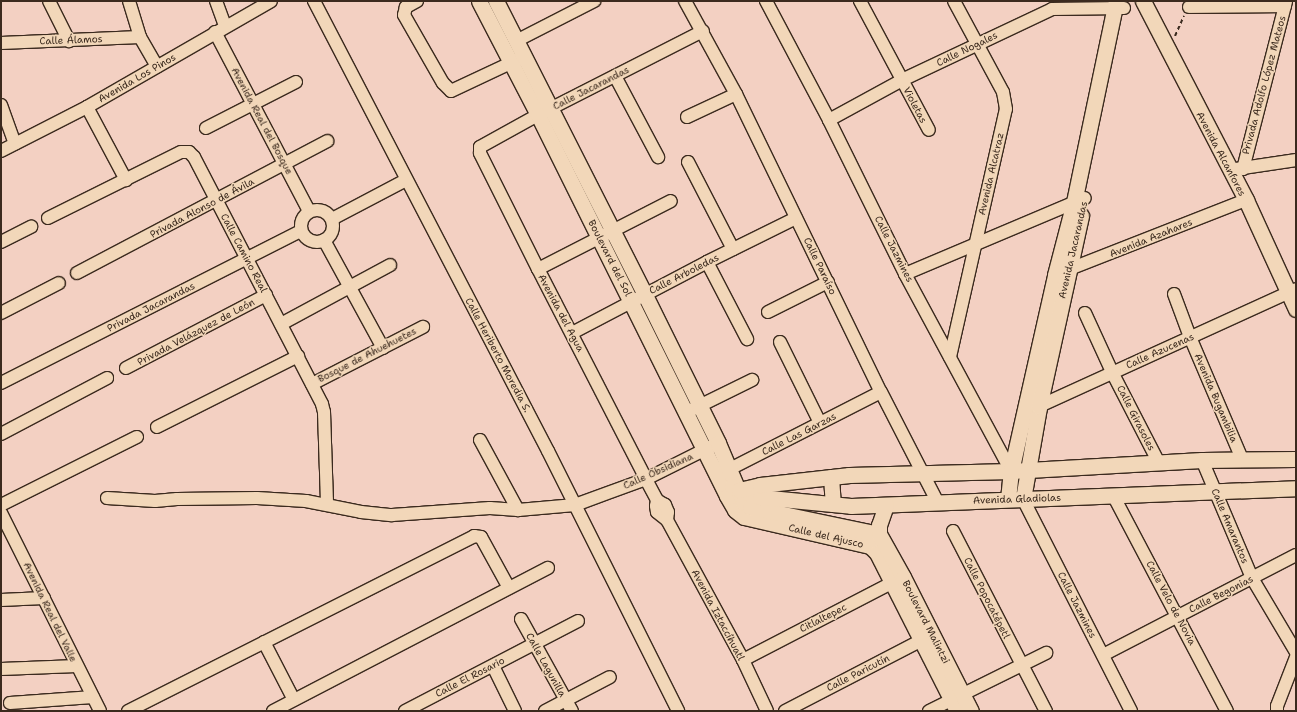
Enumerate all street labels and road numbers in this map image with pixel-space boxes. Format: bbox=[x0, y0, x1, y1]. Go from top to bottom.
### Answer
street label: Privada Adolfo López Mateos bbox=[1240, 14, 1288, 156]
street label: Calle Nogales bbox=[935, 29, 999, 69]
street label: Calle Álamos bbox=[39, 33, 103, 47]
street label: Avenida Los Pinos bbox=[96, 51, 178, 105]
street label: Calle Jacarandas bbox=[551, 64, 631, 112]
street label: Avenida Real del Bosque bbox=[229, 65, 295, 177]
street label: Violetas bbox=[900, 85, 930, 125]
street label: Avenida Alcanfores bbox=[1194, 110, 1248, 198]
street label: Avenida Alcatraz bbox=[976, 132, 1006, 216]
street label: Privada Alonso de Ávila bbox=[148, 175, 256, 241]
street label: Avenida Jacarandas bbox=[1056, 200, 1090, 300]
street label: Calle Camino Real bbox=[218, 212, 270, 294]
street label: Calle Jazmines bbox=[872, 214, 916, 284]
street label: Avenida Azahares bbox=[1108, 216, 1194, 260]
street label: Boulevard del Sol bbox=[586, 218, 634, 298]
street label: Calle Paraíso bbox=[801, 235, 839, 297]
street label: Calle Arboledas bbox=[647, 251, 721, 297]
street label: Avenida del Agua bbox=[535, 272, 587, 354]
street label: Privada Jacarandas bbox=[105, 280, 197, 334]
street label: Privada Velázquez de León bbox=[135, 296, 257, 368]
street label: Calle Heriberto Moredia S. bbox=[463, 296, 533, 414]
street label: Bosque de Ahuehuetes bbox=[316, 325, 418, 385]
street label: Calle Azucenas bbox=[1124, 331, 1196, 371]
street label: Avenida Bugambilia bbox=[1192, 352, 1240, 444]
street label: Calle Girasoles bbox=[1114, 383, 1158, 453]
street label: Calle Las Garzas bbox=[760, 410, 838, 458]
street label: Calle Obsidiana bbox=[621, 450, 695, 492]
street label: Calle Amarantos bbox=[1209, 487, 1251, 565]
street label: Avenida Gladiolas bbox=[973, 491, 1061, 507]
street label: Calle del Ajusco bbox=[787, 522, 865, 550]
street label: Calle Popocatépetl bbox=[961, 555, 1013, 641]
street label: Calle Velo de Novia bbox=[1144, 559, 1198, 647]
street label: Avenida Real del Valle bbox=[21, 560, 79, 664]
street label: Avenida Iztaccíhuatl bbox=[689, 567, 747, 663]
street label: Calle Jazmines bbox=[1055, 570, 1099, 640]
street label: Calle Begonias bbox=[1187, 573, 1255, 615]
street label: Boulevard Malintzi bbox=[900, 578, 952, 666]
street label: Citlaltepec bbox=[798, 601, 848, 635]
street label: Calle Lagunilla bbox=[523, 631, 569, 699]
street label: Calle Paricutín bbox=[825, 652, 891, 694]
street label: Calle El Rosario bbox=[433, 654, 507, 700]

